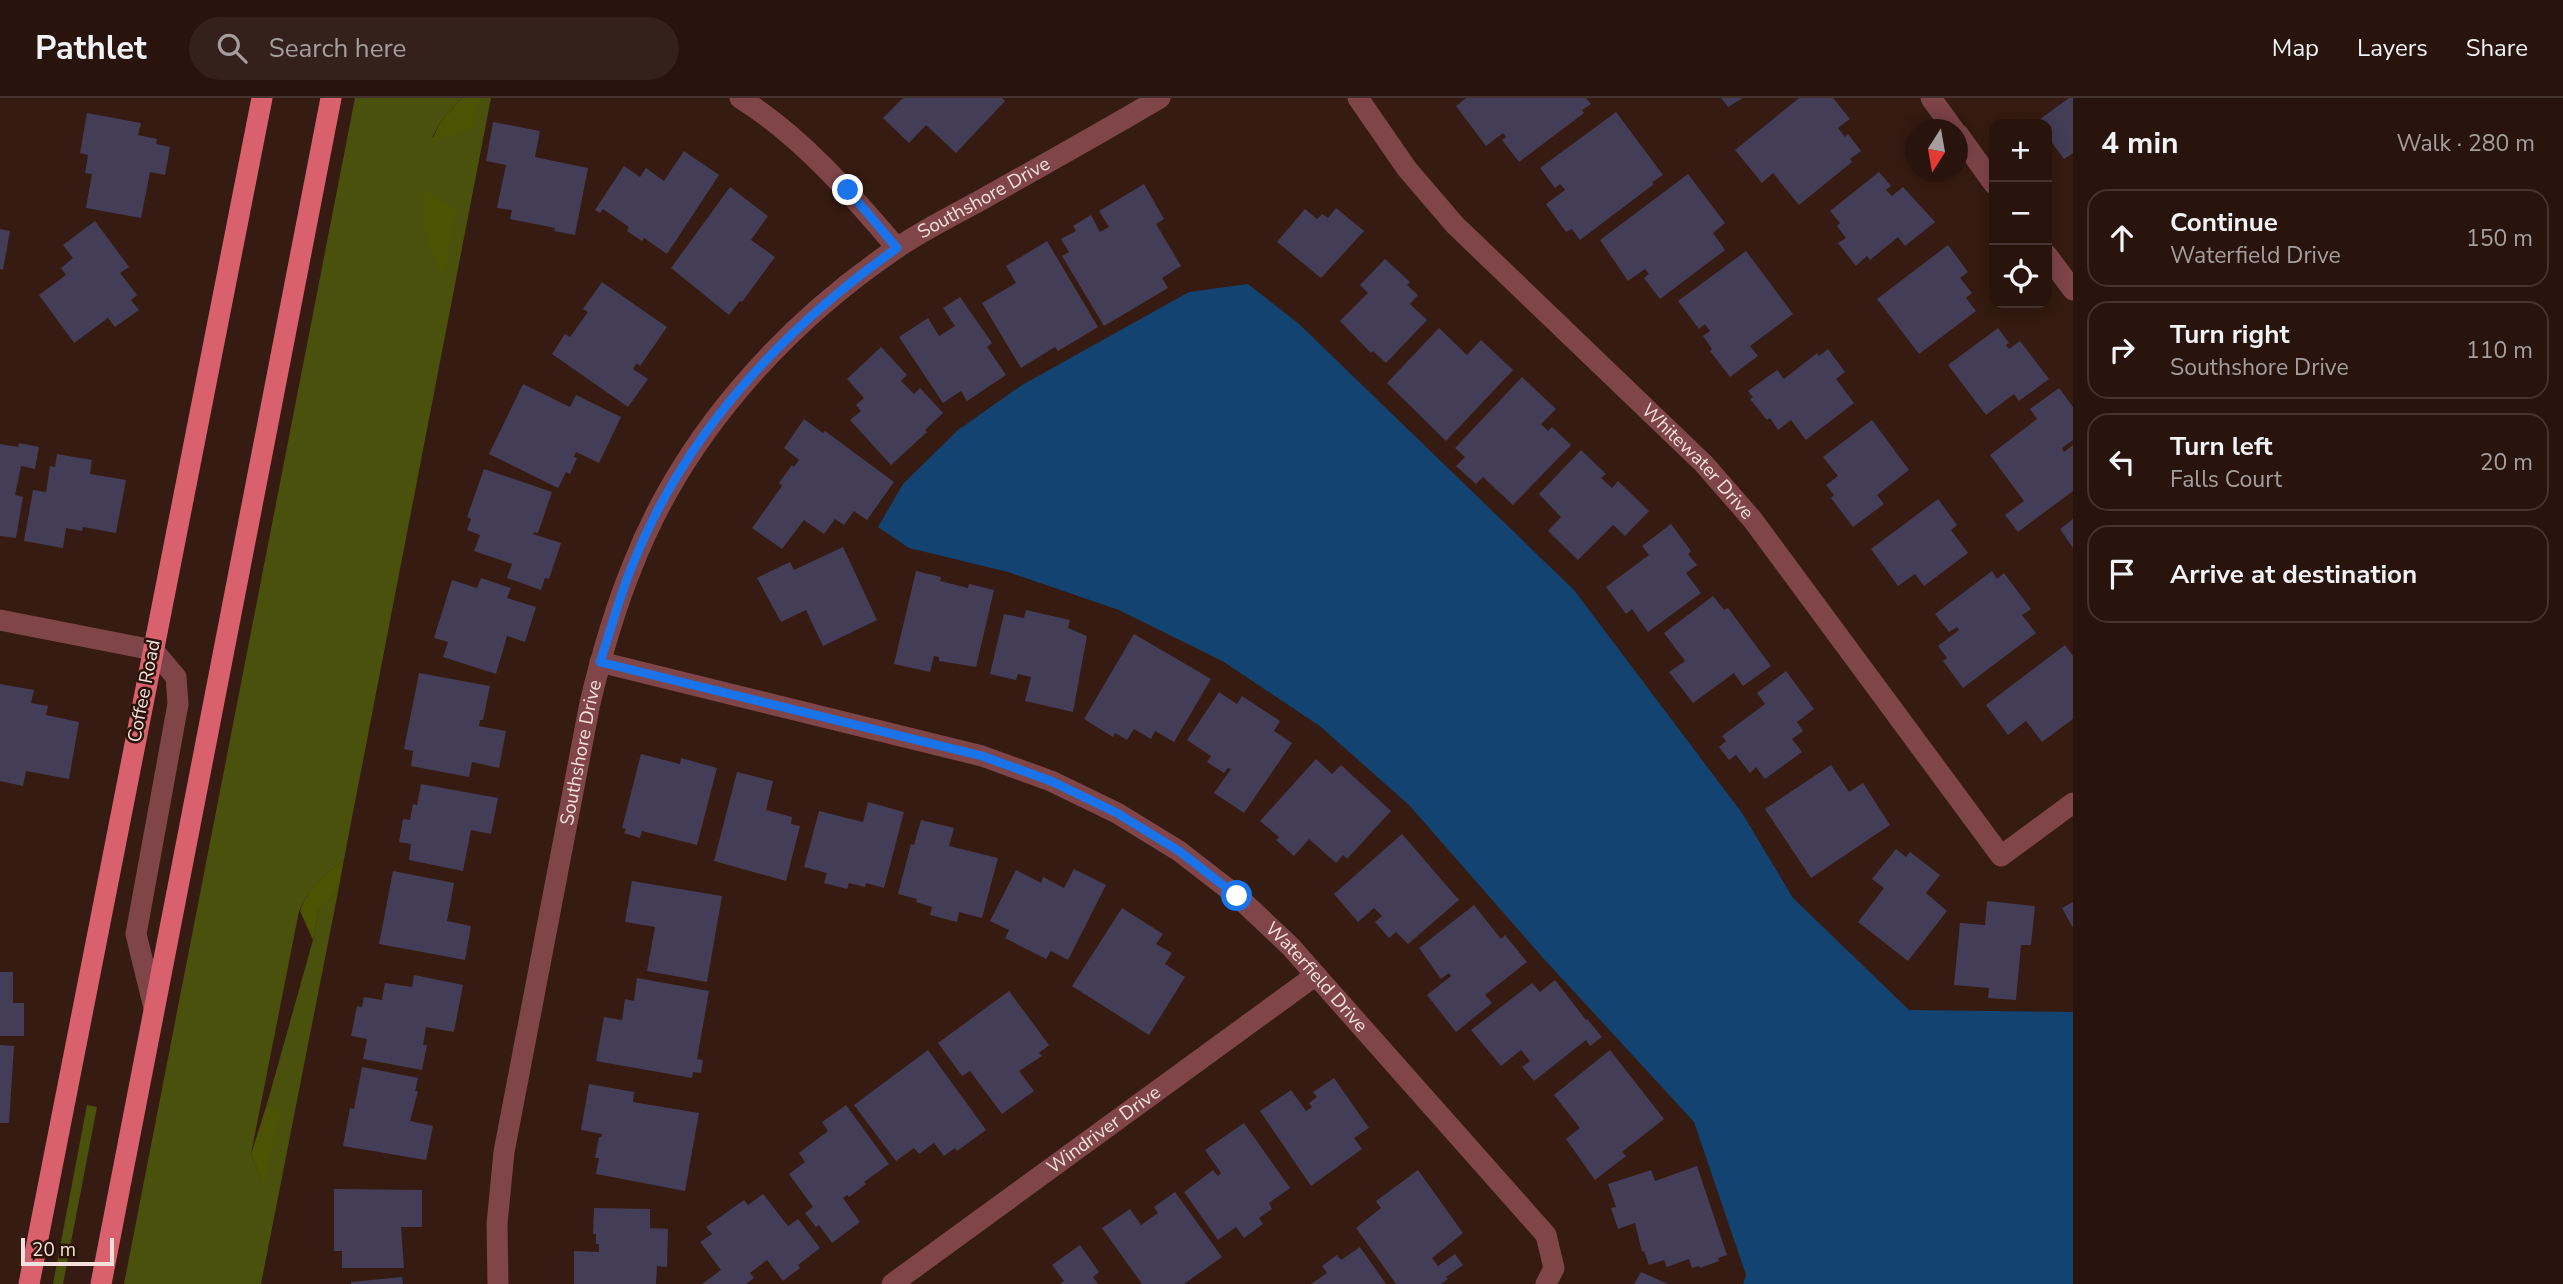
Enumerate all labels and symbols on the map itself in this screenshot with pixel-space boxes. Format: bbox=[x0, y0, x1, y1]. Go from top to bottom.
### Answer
north arrow bbox=[1905, 119, 1968, 182]
street label: Southshore Drive bbox=[913, 151, 1055, 245]
route end bbox=[832, 174, 863, 205]
street label: Whitewater Drive bbox=[1636, 398, 1760, 525]
street label: Coffee Road bbox=[121, 637, 167, 745]
street label: Southshore Drive bbox=[554, 677, 608, 828]
route start bbox=[1221, 880, 1252, 911]
street label: Waterfield Drive bbox=[1259, 916, 1374, 1038]
street label: Windriver Drive bbox=[1042, 1079, 1166, 1180]
scale bar bbox=[21, 1235, 114, 1267]

